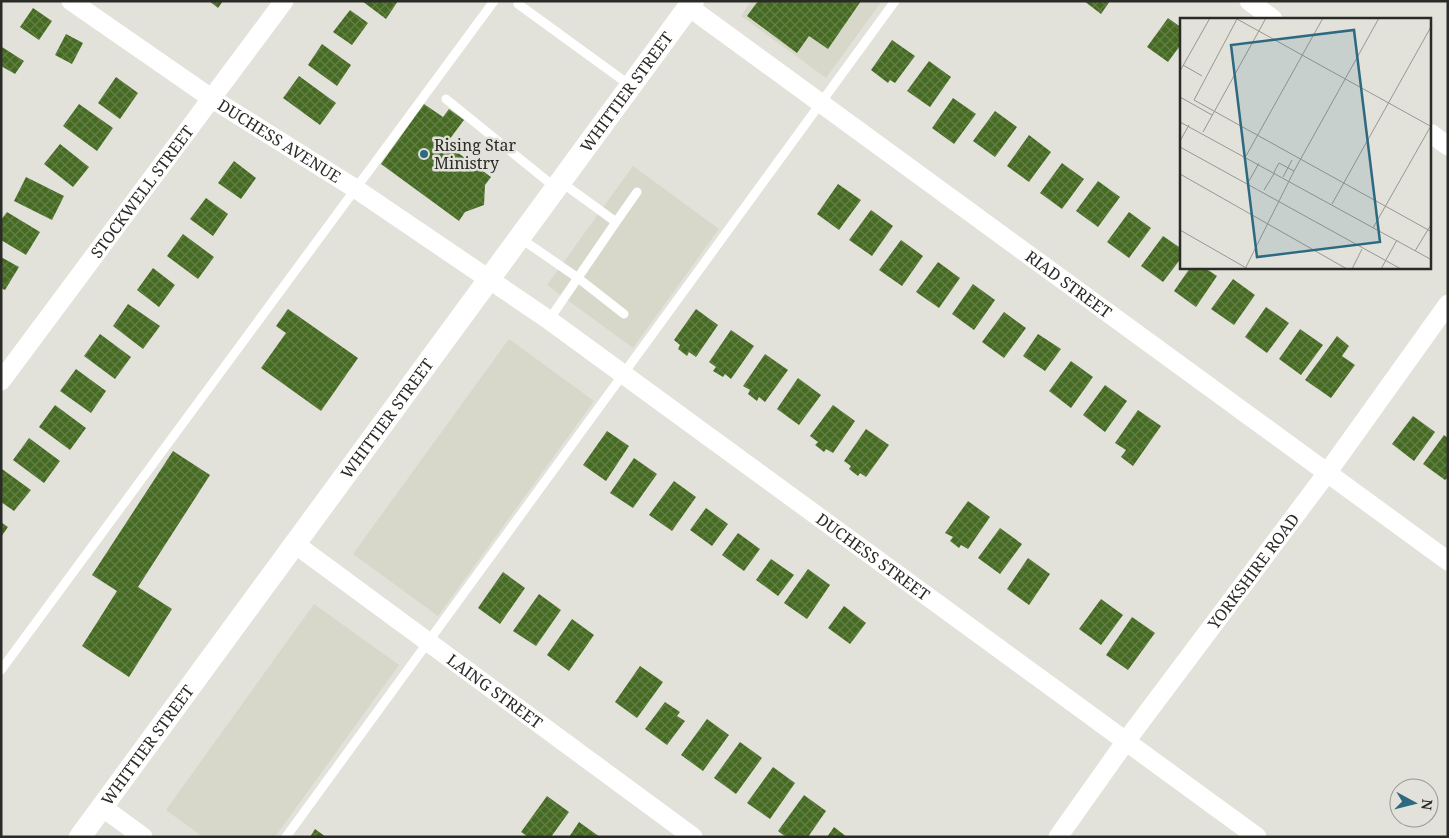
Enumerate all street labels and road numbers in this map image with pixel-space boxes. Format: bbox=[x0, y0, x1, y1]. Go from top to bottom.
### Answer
street label: WHITTIER STREET bbox=[575, 27, 678, 156]
street label: DUCHESS AVENUE bbox=[213, 94, 345, 188]
street label: STOCKWELL STREET bbox=[85, 121, 199, 262]
street label: RIAD STREET bbox=[1021, 245, 1116, 323]
street label: WHITTIER STREET bbox=[335, 354, 438, 483]
street label: DUCHESS STREET bbox=[812, 508, 934, 606]
street label: YORKSHIRE ROAD bbox=[1202, 509, 1304, 634]
street label: LAING STREET bbox=[443, 649, 547, 734]
street label: WHITTIER STREET bbox=[96, 680, 199, 810]

